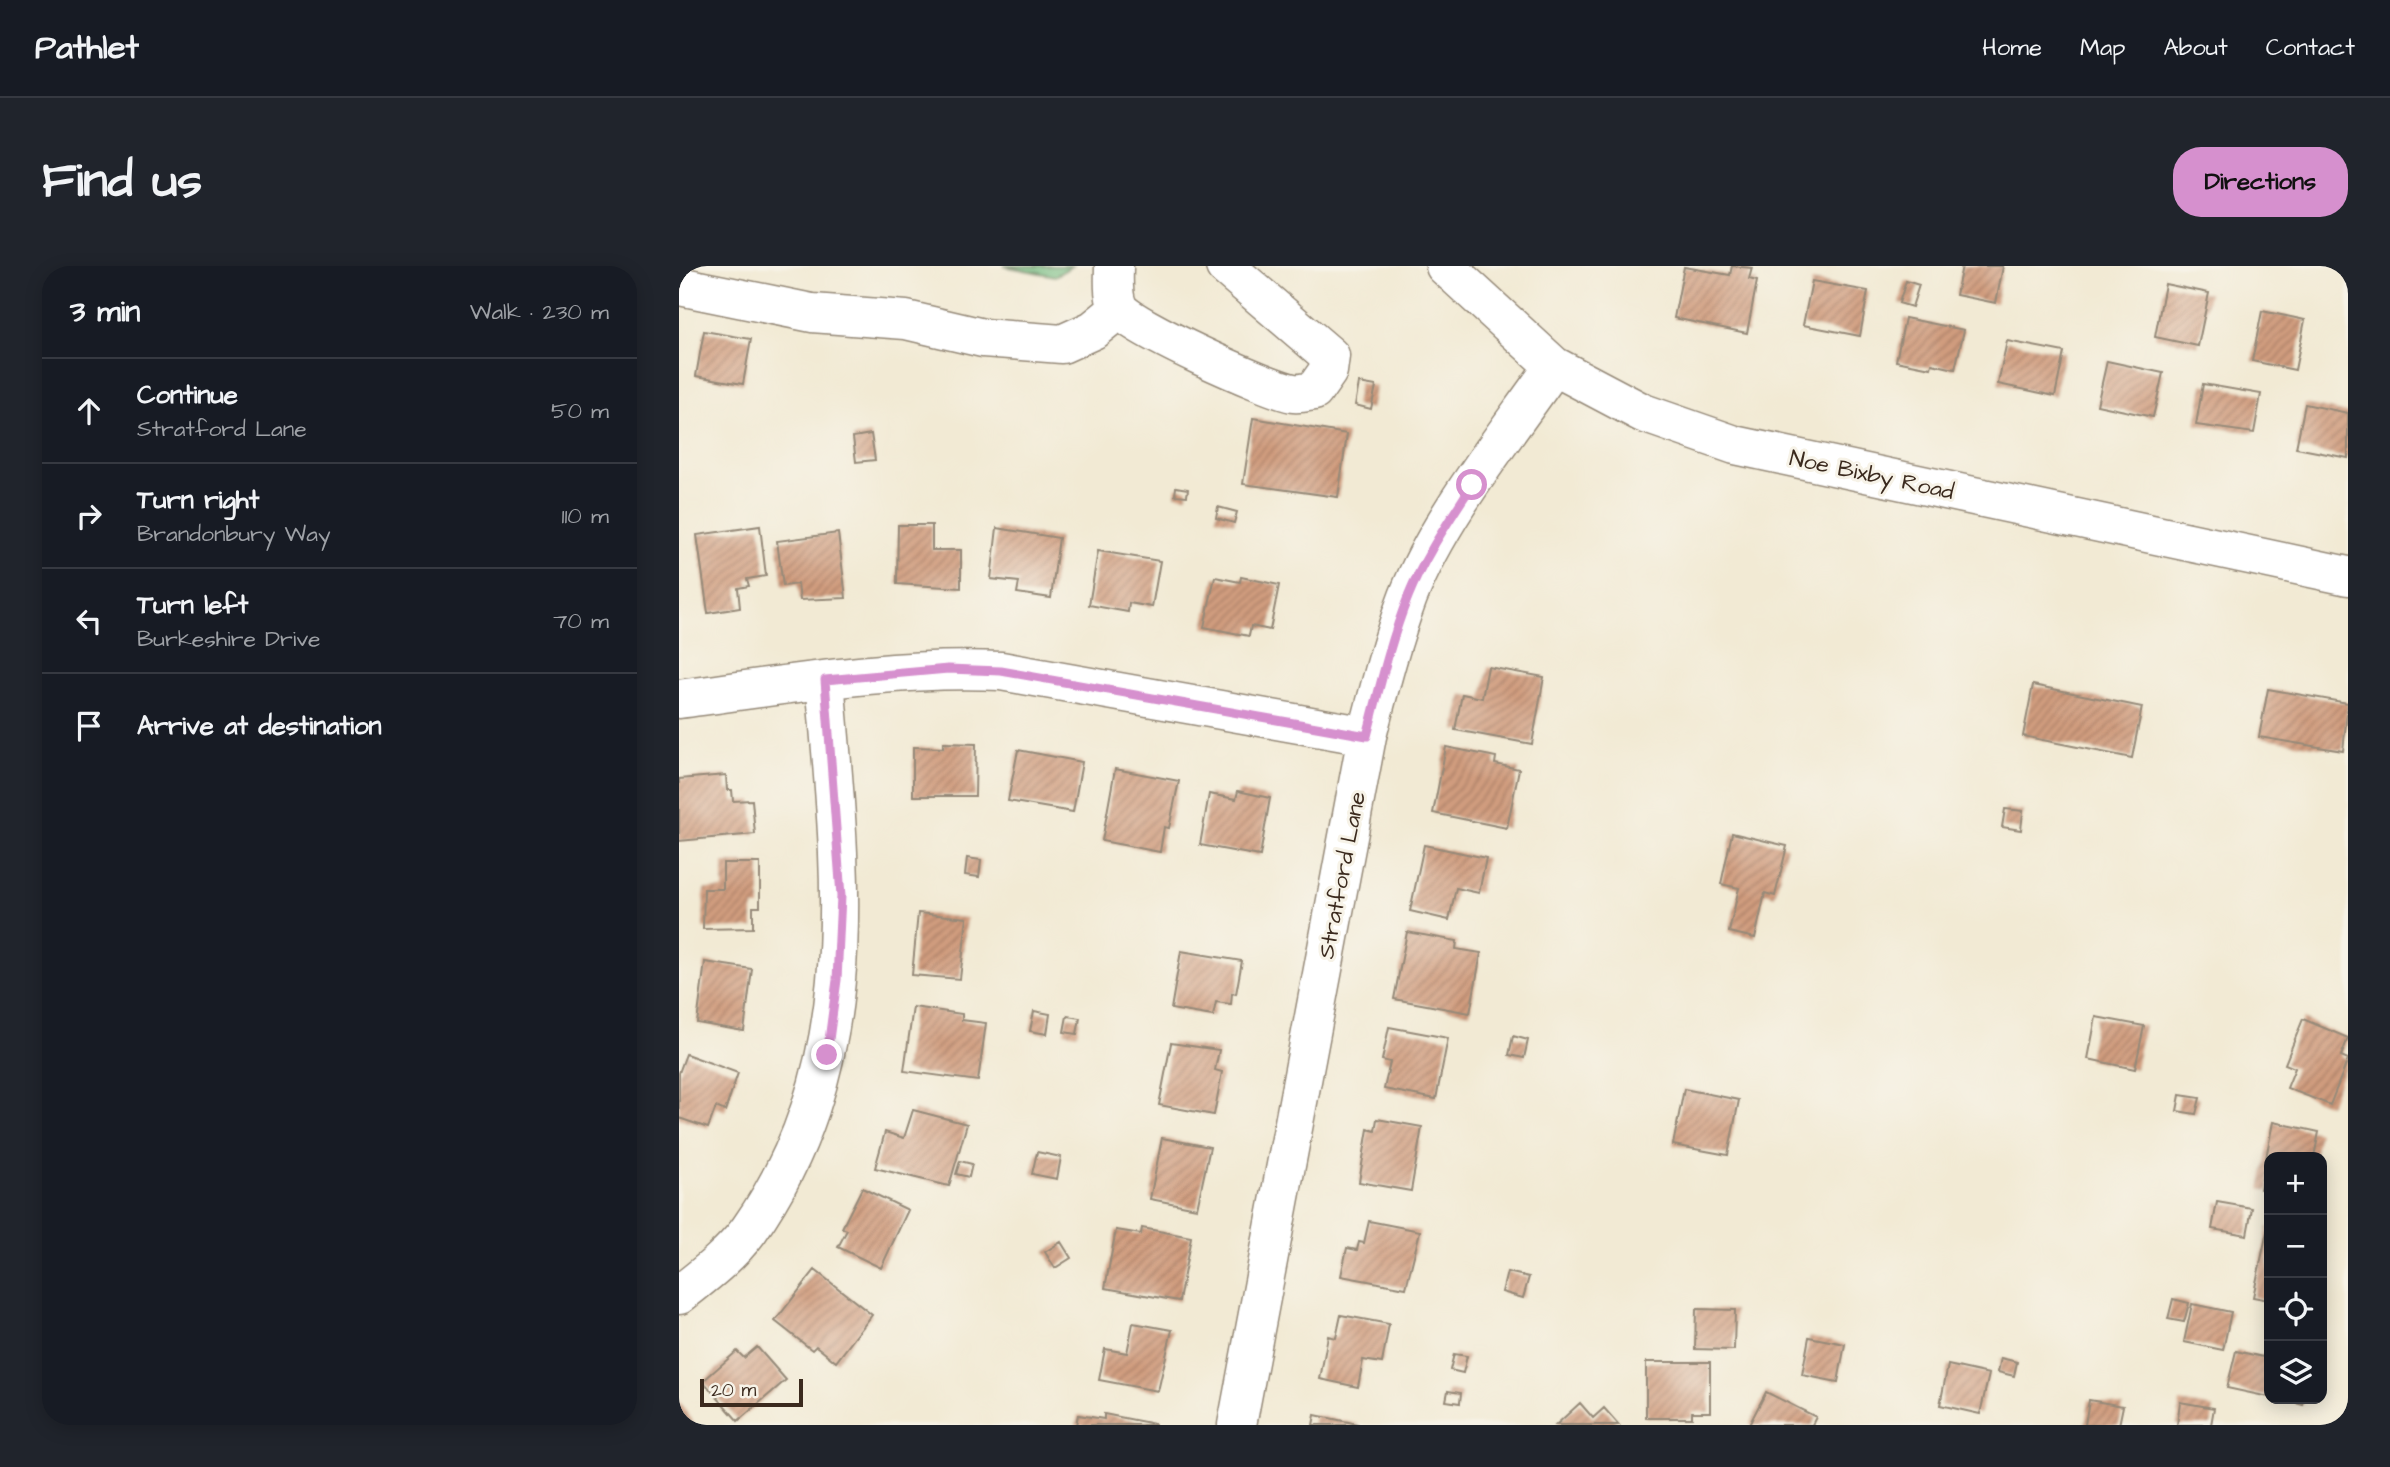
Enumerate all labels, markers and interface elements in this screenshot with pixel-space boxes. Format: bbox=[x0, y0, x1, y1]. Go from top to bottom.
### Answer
text: Pathlet bbox=[35, 25, 139, 71]
text: Home bbox=[1982, 31, 2042, 65]
text: Map bbox=[2080, 31, 2125, 65]
text: About bbox=[2163, 31, 2228, 65]
text: Contact bbox=[2266, 31, 2355, 65]
button: Directions bbox=[2173, 147, 2348, 217]
text: Find us bbox=[42, 148, 202, 216]
text: 3 min bbox=[70, 291, 140, 333]
text: Walk · 230 m bbox=[470, 296, 609, 328]
text: Continue bbox=[137, 377, 238, 413]
icon: ahead bbox=[70, 392, 108, 430]
text: 50 m bbox=[551, 395, 609, 427]
text: Stratford Lane bbox=[137, 413, 307, 445]
street label: Noe Bixby Road bbox=[1786, 442, 1957, 509]
route start bbox=[1456, 469, 1487, 500]
text: Turn right bbox=[137, 482, 259, 518]
icon: right bbox=[70, 497, 108, 535]
text: 110 m bbox=[561, 500, 609, 532]
text: Brandonbury Way bbox=[137, 518, 331, 550]
text: Turn left bbox=[137, 587, 248, 623]
icon: left bbox=[70, 602, 108, 640]
text: 70 m bbox=[553, 605, 609, 637]
text: Burkeshire Drive bbox=[137, 623, 321, 655]
icon: arrive bbox=[70, 707, 108, 745]
text: Arrive at destination bbox=[137, 708, 382, 744]
street label: Stratford Lane bbox=[1310, 789, 1374, 961]
route end bbox=[811, 1039, 842, 1070]
map controls bbox=[2264, 1152, 2327, 1404]
button: + bbox=[2264, 1152, 2327, 1215]
button: − bbox=[2264, 1215, 2327, 1278]
button: locate bbox=[2264, 1278, 2327, 1341]
button: layers bbox=[2264, 1341, 2327, 1404]
scale bar bbox=[700, 1376, 803, 1408]
text: 20 m bbox=[711, 1377, 756, 1404]

